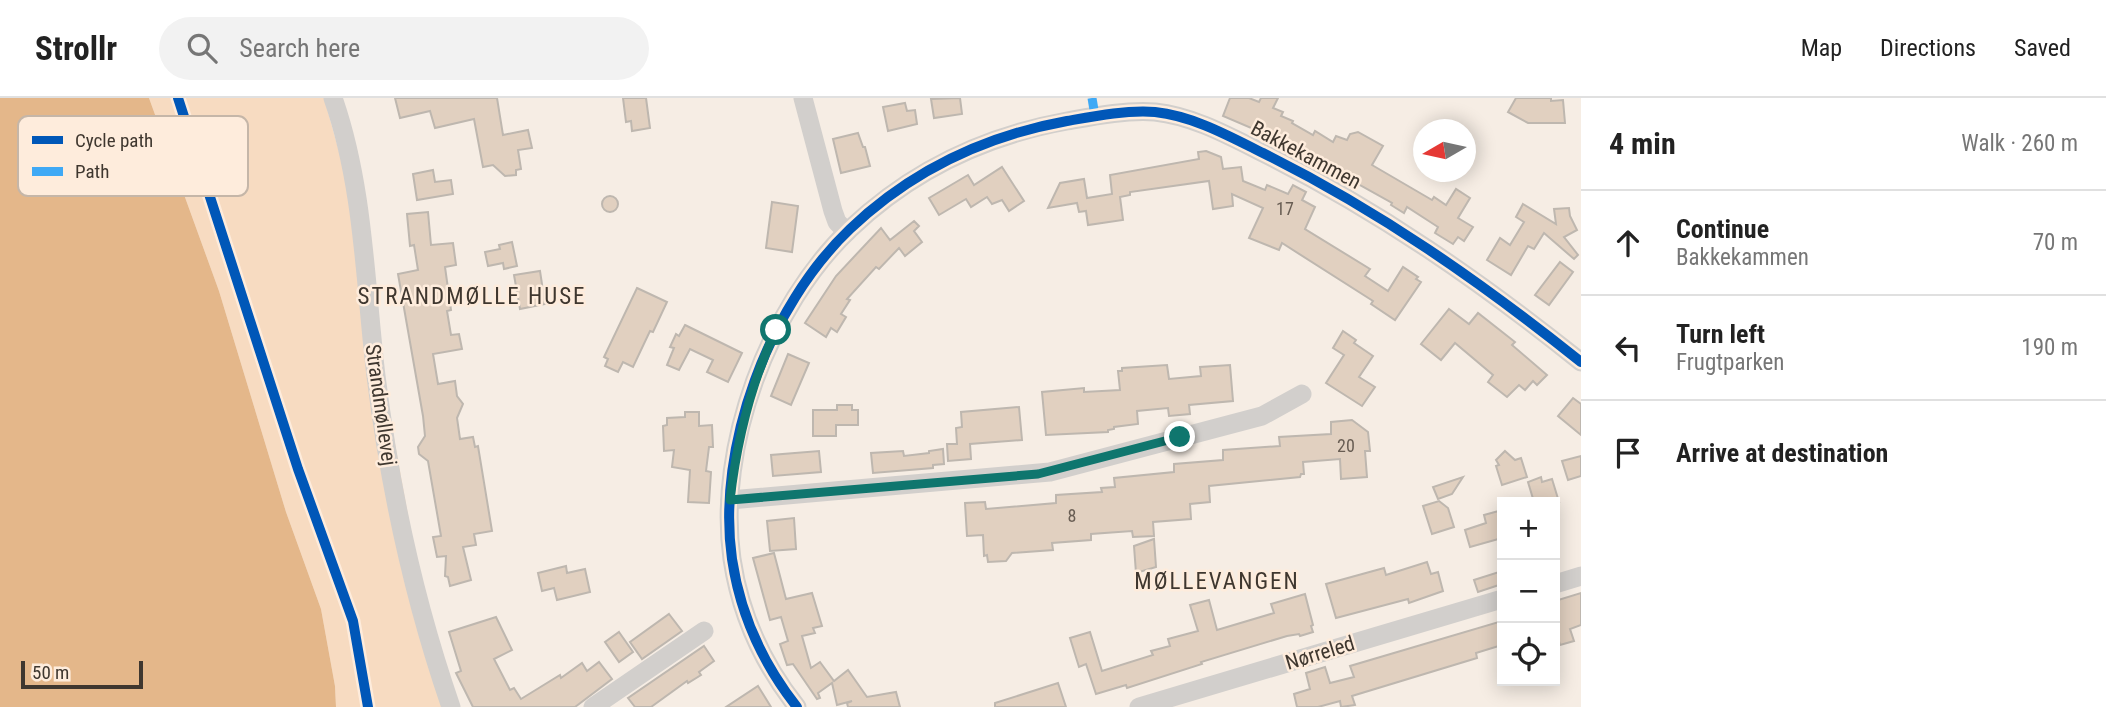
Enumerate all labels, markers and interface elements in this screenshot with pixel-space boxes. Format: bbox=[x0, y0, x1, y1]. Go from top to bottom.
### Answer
search box bbox=[159, 17, 649, 80]
text: Strollr bbox=[35, 29, 117, 68]
icon: search bbox=[183, 29, 221, 67]
text: Search here bbox=[239, 33, 360, 63]
text: Map bbox=[1801, 34, 1842, 62]
text: Directions bbox=[1880, 34, 1976, 62]
text: Saved bbox=[2014, 34, 2071, 62]
legend bbox=[18, 116, 248, 196]
street label: Bakkekammen bbox=[1247, 116, 1365, 194]
north arrow bbox=[1413, 119, 1476, 182]
text: 4 min bbox=[1609, 126, 1676, 161]
text: Cycle path bbox=[75, 129, 153, 152]
text: Walk · 260 m bbox=[1961, 130, 2078, 157]
text: Path bbox=[75, 160, 109, 183]
house number: 17 bbox=[1276, 198, 1294, 219]
text: Continue bbox=[1676, 214, 1769, 244]
icon: ahead bbox=[1609, 224, 1647, 262]
text: 70 m bbox=[2033, 229, 2078, 256]
text: Bakkekammen bbox=[1676, 244, 1809, 271]
district label: STRANDMØLLE HUSE bbox=[357, 283, 587, 310]
route start bbox=[760, 314, 791, 345]
text: Turn left bbox=[1676, 319, 1765, 349]
icon: left bbox=[1609, 329, 1647, 367]
text: 190 m bbox=[2021, 334, 2078, 361]
street label: Strandmøllevej bbox=[361, 343, 401, 467]
text: Frugtparken bbox=[1676, 349, 1784, 376]
route end bbox=[1164, 421, 1195, 452]
icon: arrive bbox=[1609, 434, 1647, 472]
house number: 20 bbox=[1337, 435, 1355, 456]
text: Arrive at destination bbox=[1676, 438, 1888, 468]
map controls bbox=[1497, 497, 1560, 686]
button: + bbox=[1497, 497, 1560, 560]
house number: 8 bbox=[1068, 505, 1076, 526]
button: − bbox=[1497, 560, 1560, 623]
district label: MØLLEVANGEN bbox=[1134, 568, 1300, 595]
button: locate bbox=[1497, 623, 1560, 686]
street label: Nørreled bbox=[1283, 631, 1357, 675]
scale bar bbox=[21, 658, 144, 690]
text: 50 m bbox=[32, 661, 69, 684]

